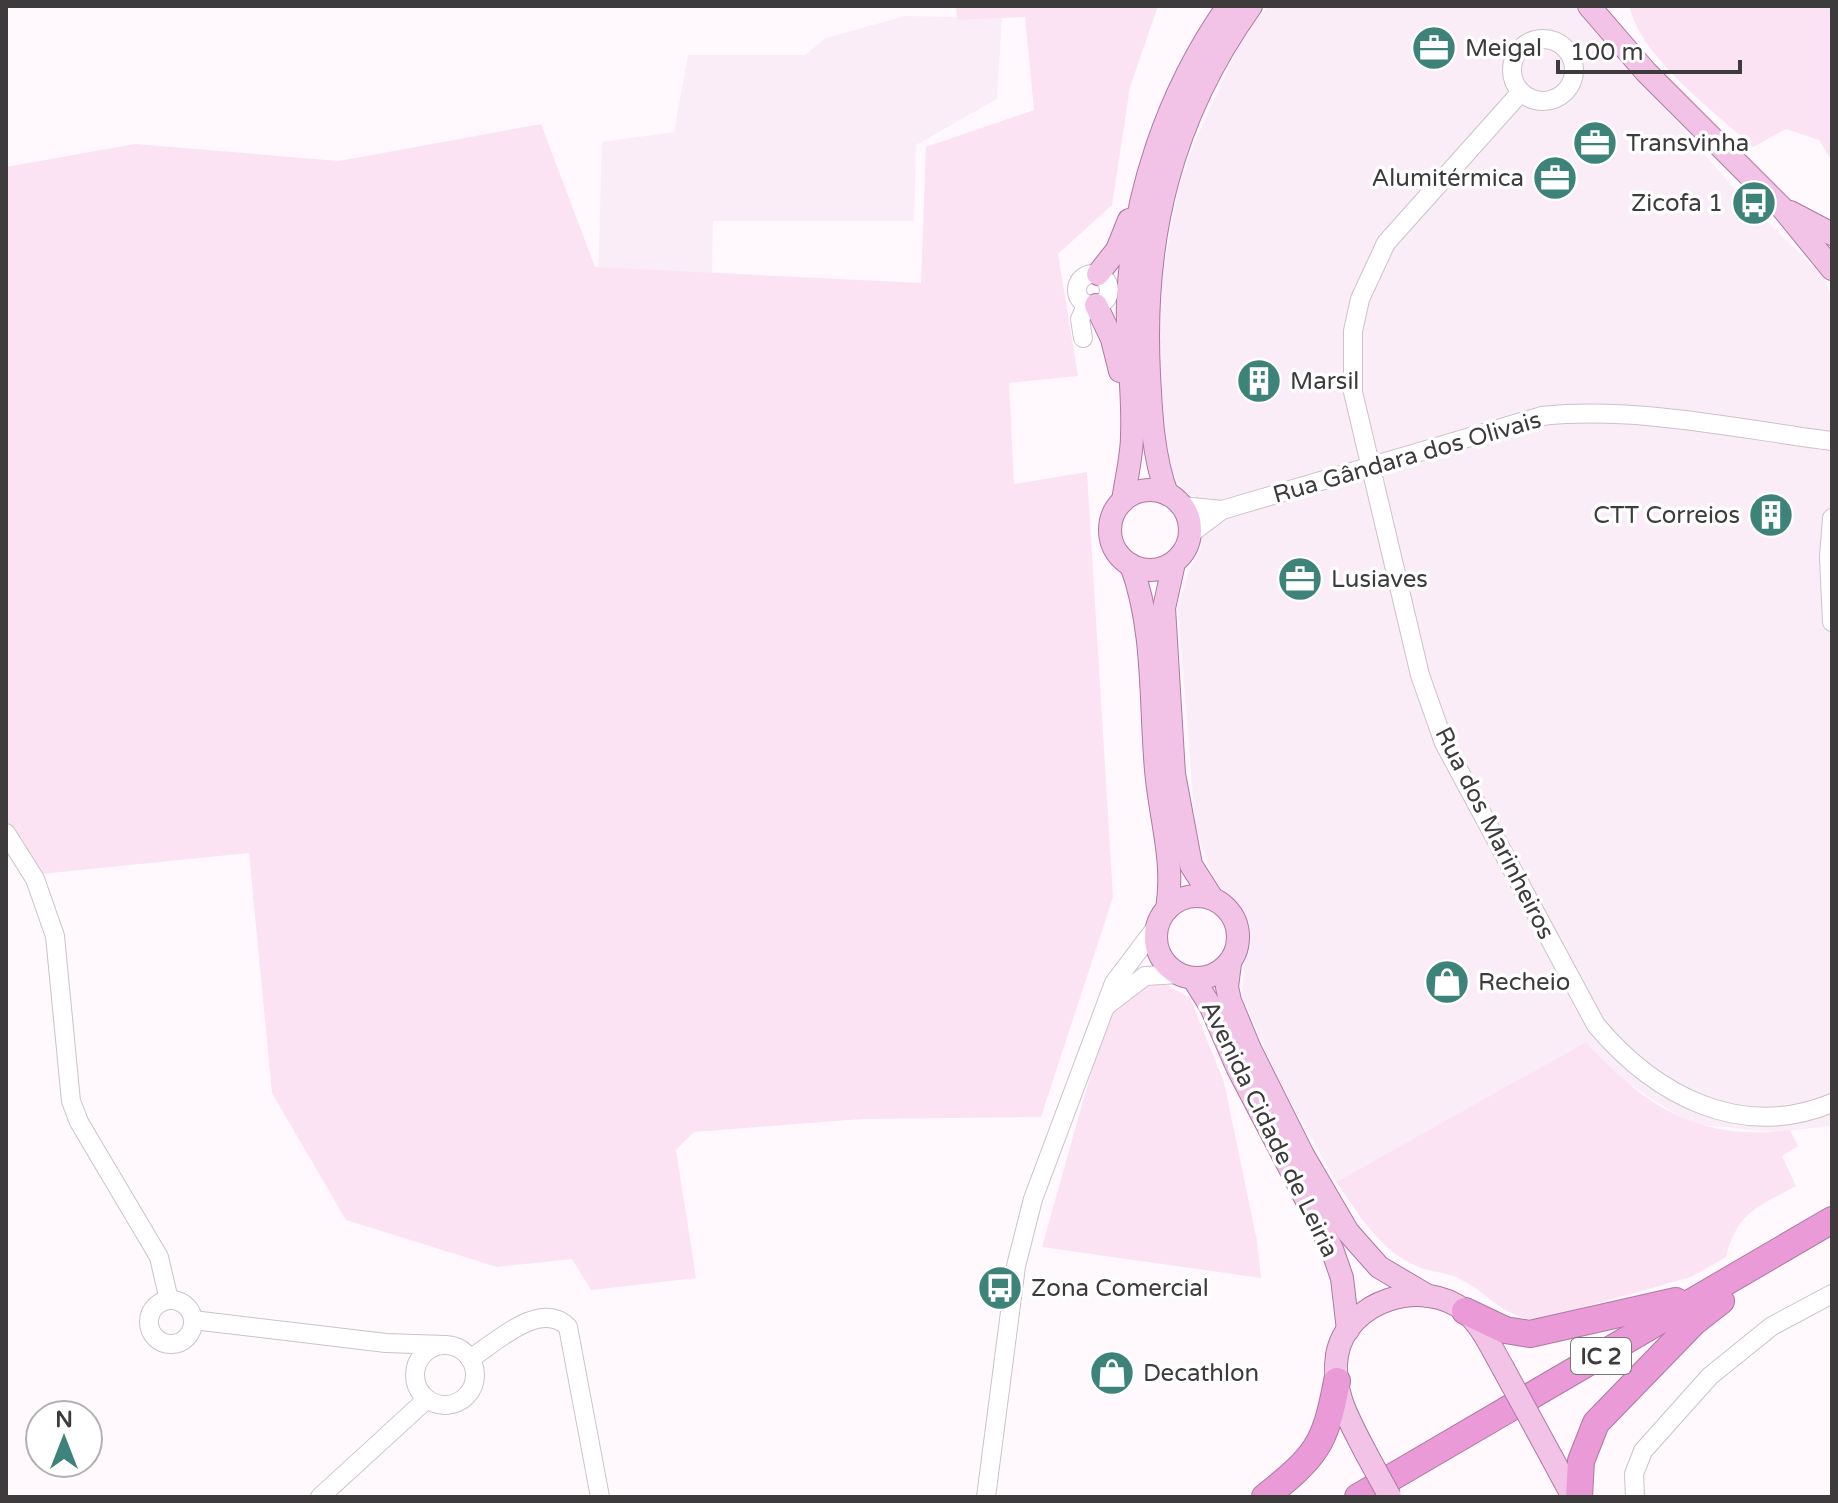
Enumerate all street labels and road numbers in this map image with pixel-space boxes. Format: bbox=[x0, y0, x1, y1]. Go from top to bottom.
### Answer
street label: Rua Gândara dos Olivais bbox=[1270, 405, 1545, 510]
street label: Rua dos Marinheiros bbox=[1428, 722, 1561, 944]
street label: Avenida Cidade de Leiria bbox=[1195, 996, 1344, 1262]
road number: IC 2 bbox=[1571, 1338, 1631, 1374]

